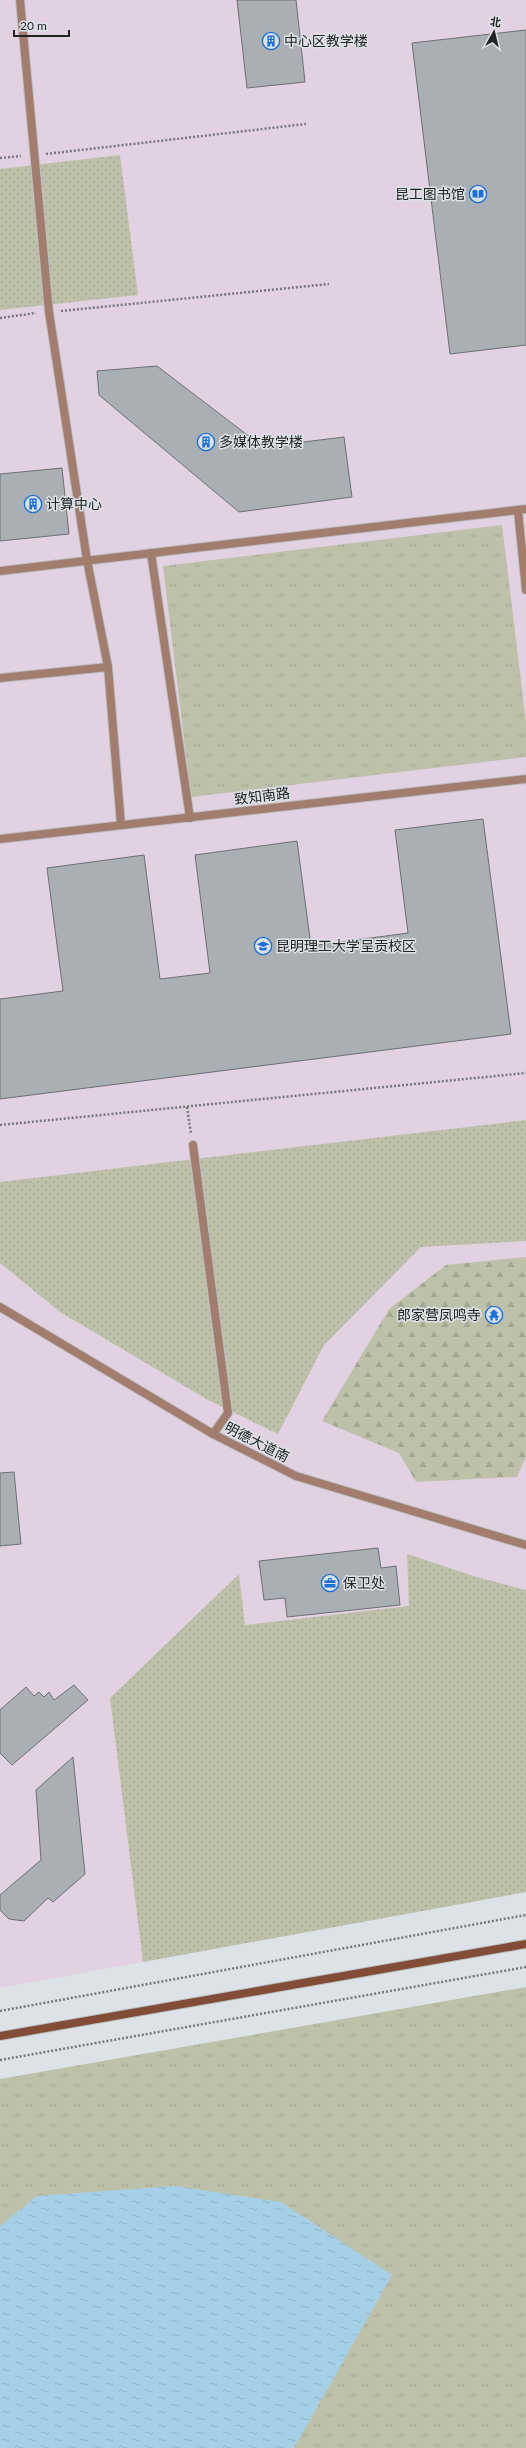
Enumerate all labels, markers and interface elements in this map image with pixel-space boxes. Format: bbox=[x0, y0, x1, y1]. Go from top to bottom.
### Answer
scale bar bbox=[14, 12, 69, 38]
north arrow bbox=[474, 12, 514, 52]
text: 北 bbox=[489, 14, 502, 29]
text: 20 m bbox=[20, 18, 47, 33]
building icon: 中心区教学楼 bbox=[261, 31, 281, 51]
place label: 中心区教学楼 bbox=[284, 32, 368, 49]
library icon: 昆工图书馆 bbox=[468, 184, 488, 204]
place label: 昆工图书馆 bbox=[395, 185, 465, 202]
building icon: 多媒体教学楼 bbox=[196, 432, 216, 452]
place label: 多媒体教学楼 bbox=[219, 433, 303, 450]
building icon: 计算中心 bbox=[23, 494, 43, 514]
place label: 计算中心 bbox=[46, 495, 102, 512]
street label: 致知南路 bbox=[233, 784, 291, 807]
school or university icon: 昆明理工大学呈贡校区 bbox=[253, 936, 273, 956]
place label: 昆明理工大学呈贡校区 bbox=[276, 937, 416, 954]
temple icon: 郎家营凤鸣寺 bbox=[484, 1305, 504, 1325]
place label: 郎家营凤鸣寺 bbox=[397, 1306, 481, 1323]
street label: 明德大道南 bbox=[222, 1418, 292, 1465]
office icon: 保卫处 bbox=[320, 1573, 340, 1593]
place label: 保卫处 bbox=[343, 1574, 385, 1591]

